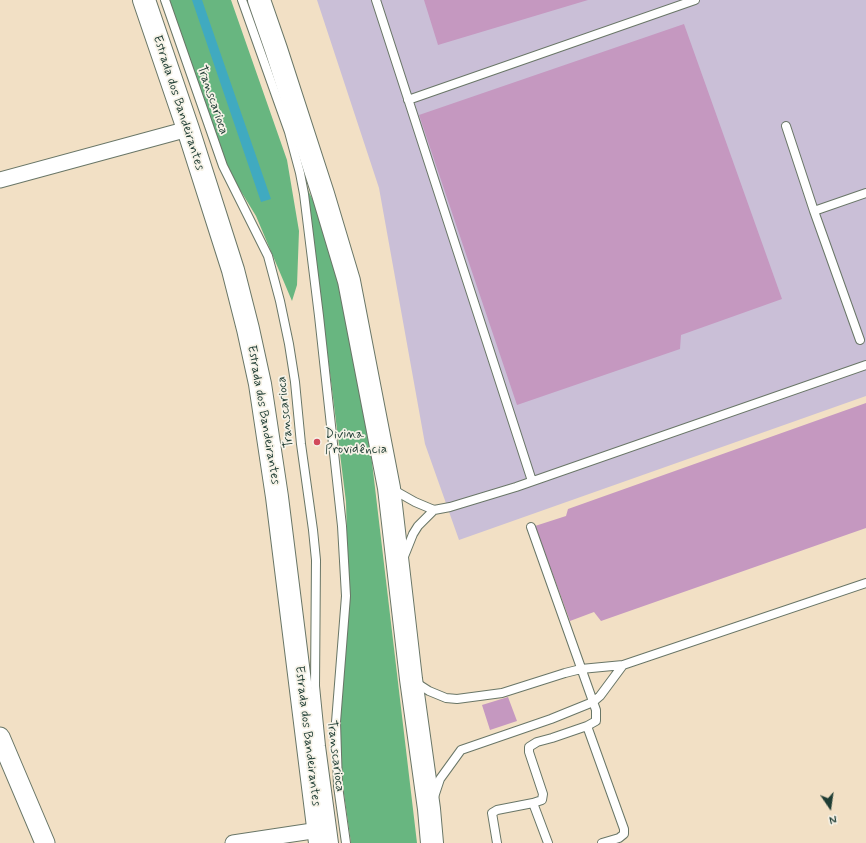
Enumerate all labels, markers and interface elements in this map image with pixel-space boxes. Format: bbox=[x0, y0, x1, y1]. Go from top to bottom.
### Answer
street label: Estrada dos Bandeirantes bbox=[149, 34, 207, 172]
street label: Transcarioca bbox=[193, 63, 231, 137]
street label: Estrada dos Bandeirantes bbox=[243, 344, 283, 486]
street label: Transcarioca bbox=[274, 375, 298, 449]
place label: Divina Providência bbox=[325, 427, 387, 458]
marker: Divina Providência bbox=[312, 437, 322, 447]
street label: Estrada dos Bandeirantes bbox=[291, 665, 323, 807]
street label: Transcarioca bbox=[323, 719, 347, 793]
north arrow bbox=[810, 787, 850, 827]
text: N bbox=[828, 811, 838, 826]

